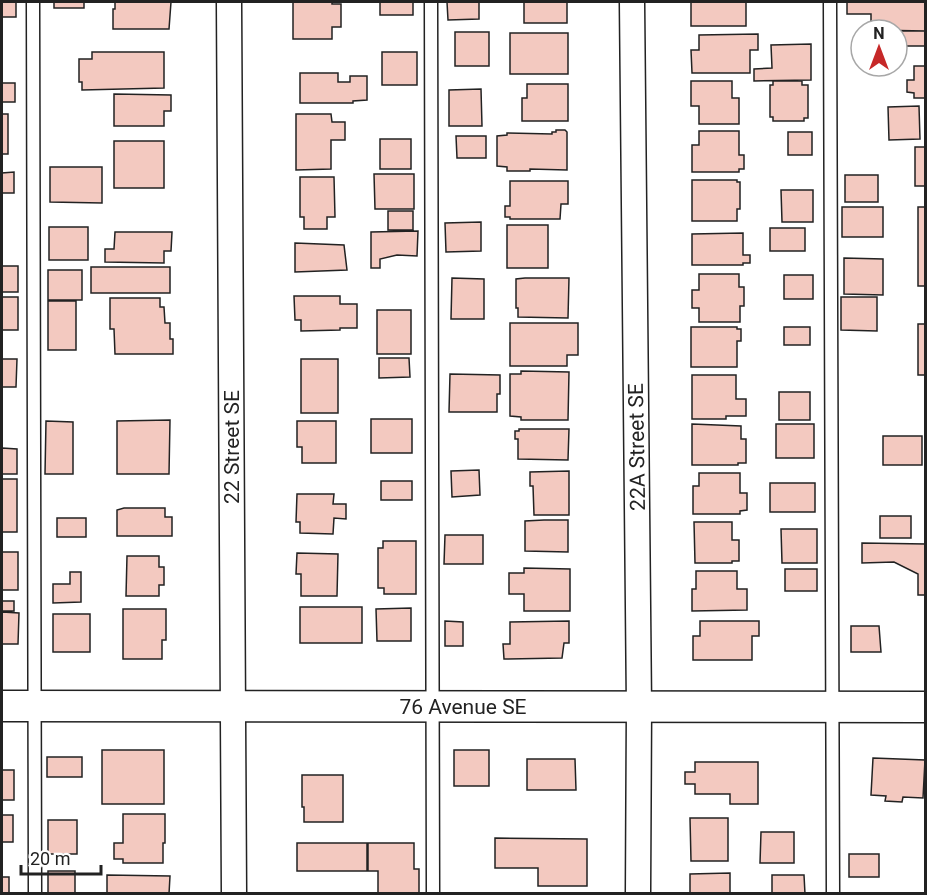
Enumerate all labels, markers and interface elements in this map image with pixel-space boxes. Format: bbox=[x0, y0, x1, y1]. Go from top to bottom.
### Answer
north arrow bbox=[849, 18, 909, 78]
text: N bbox=[873, 24, 885, 43]
street label: 22A Street SE bbox=[624, 383, 650, 511]
street label: 22 Street SE bbox=[220, 390, 244, 504]
street label: 76 Avenue SE bbox=[399, 695, 527, 719]
scale bar bbox=[21, 838, 100, 876]
text: 20 m bbox=[30, 848, 70, 869]

